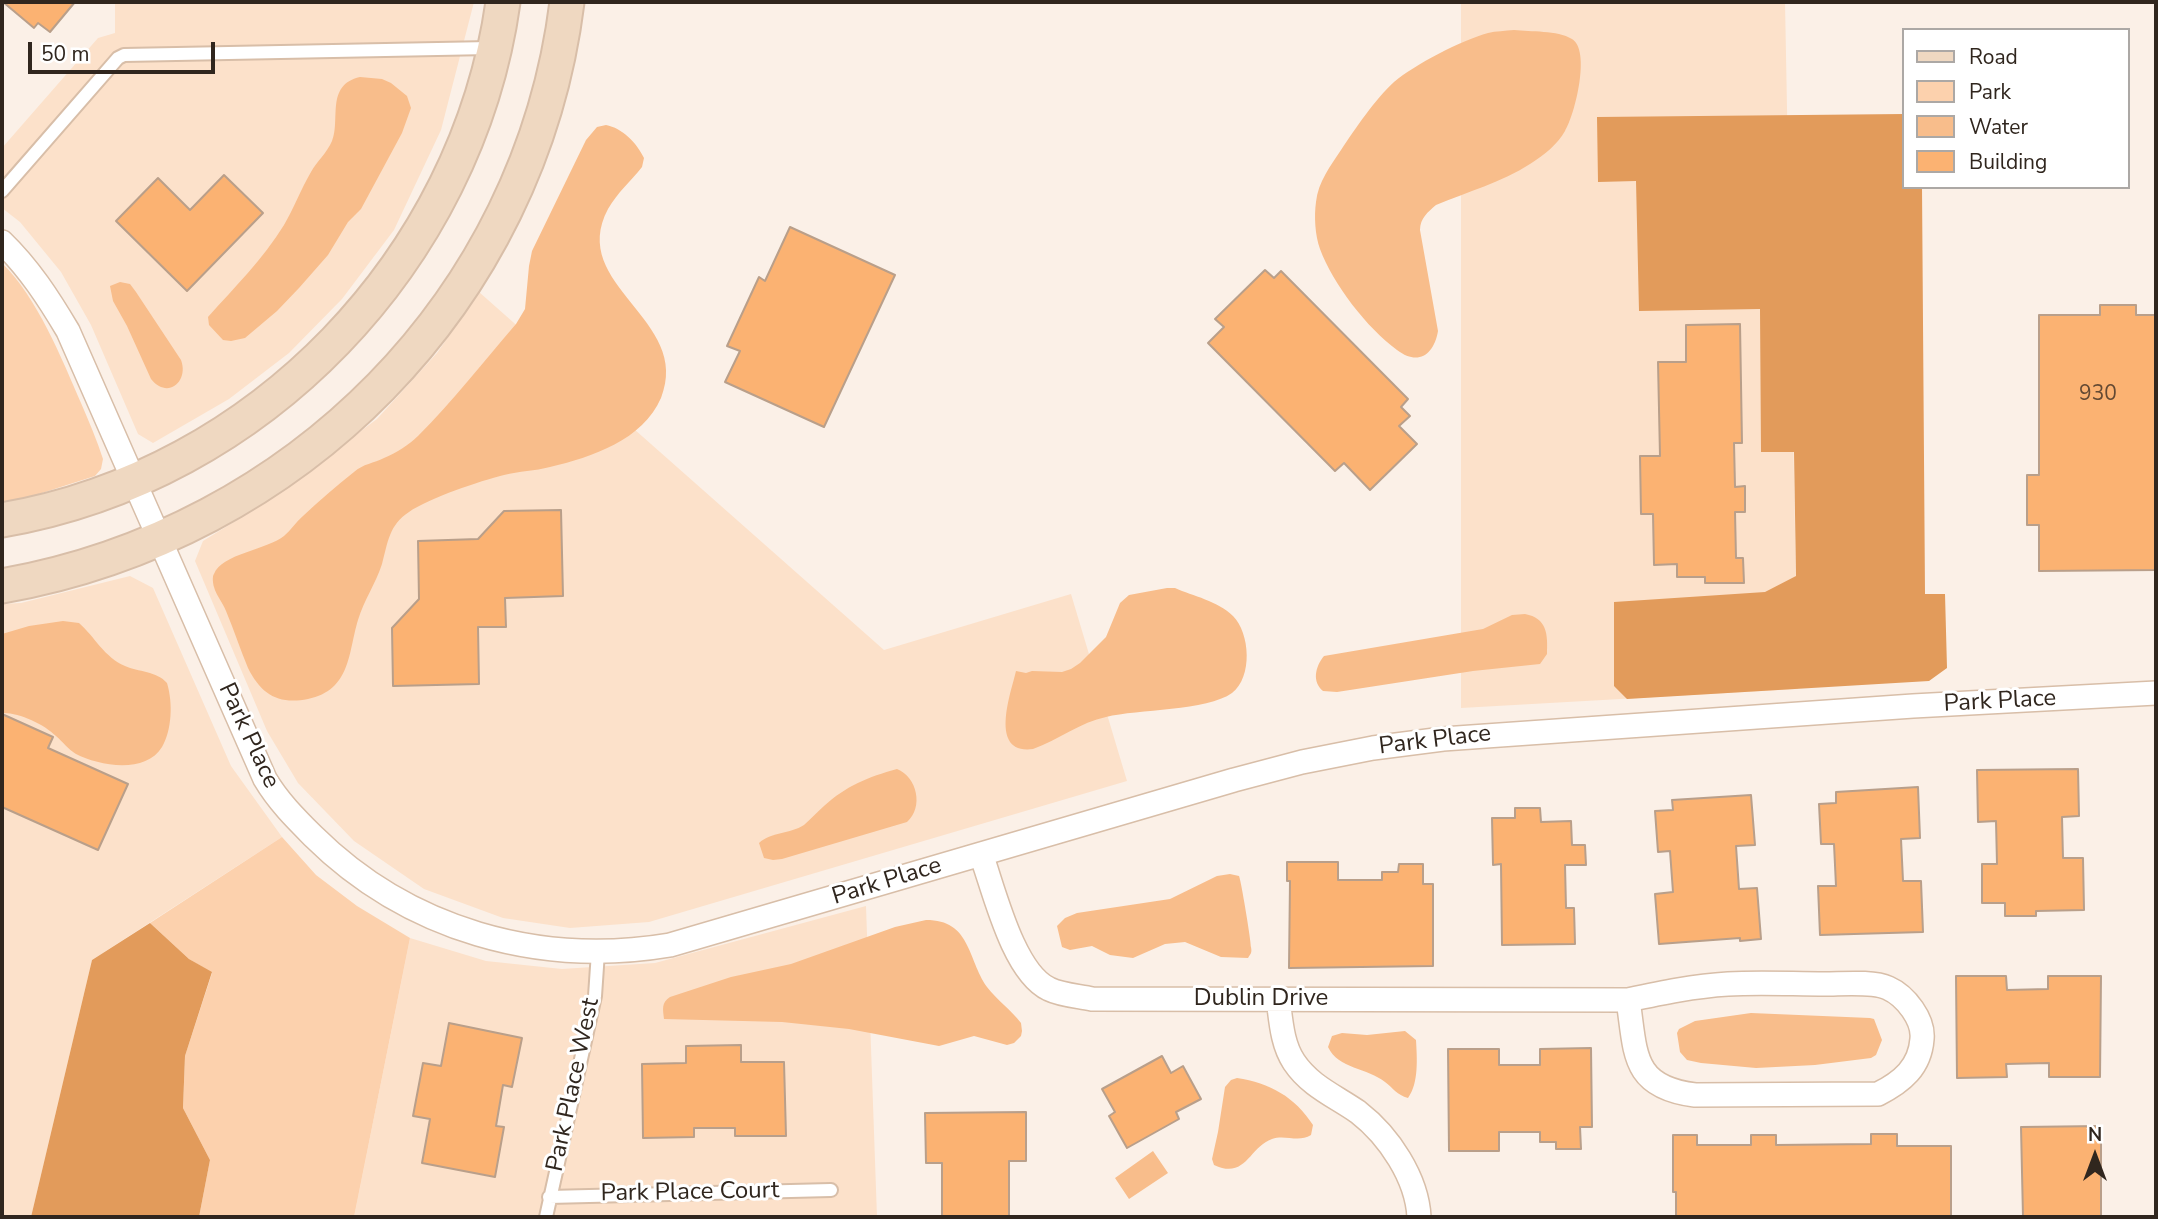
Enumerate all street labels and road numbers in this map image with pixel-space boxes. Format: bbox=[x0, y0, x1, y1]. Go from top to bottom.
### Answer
street label: Park Place bbox=[211, 679, 285, 793]
street label: Park Place bbox=[1943, 685, 2057, 719]
street label: Park Place bbox=[1377, 720, 1493, 762]
street label: Park Place bbox=[829, 852, 945, 912]
street label: Dublin Drive bbox=[1194, 985, 1328, 1013]
street label: Park Place West bbox=[542, 996, 606, 1174]
street label: Park Place Court bbox=[600, 1177, 780, 1209]

